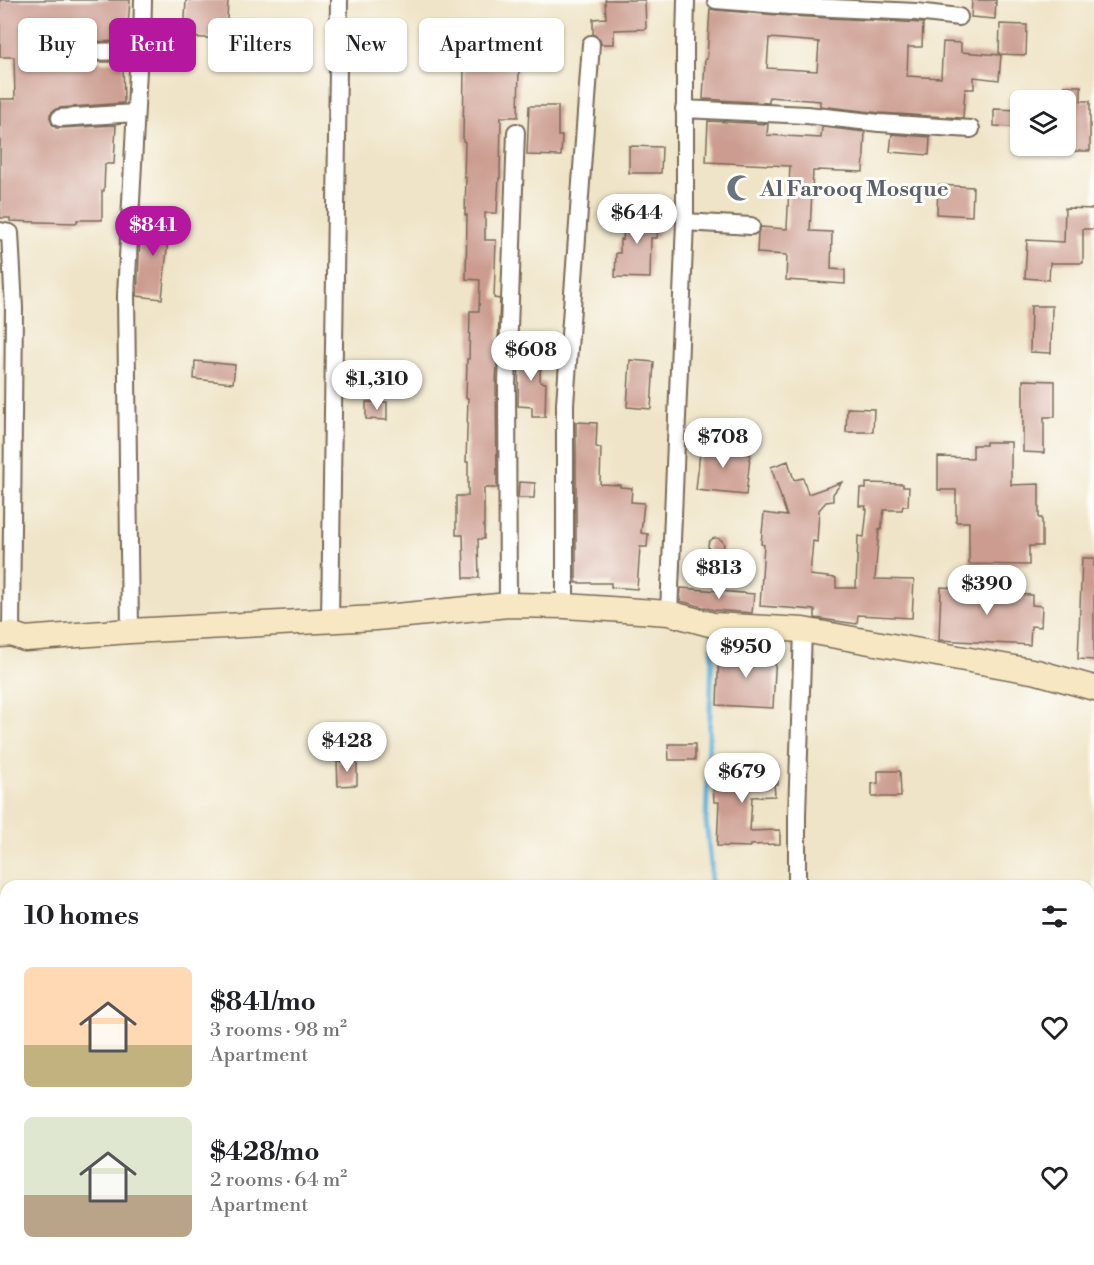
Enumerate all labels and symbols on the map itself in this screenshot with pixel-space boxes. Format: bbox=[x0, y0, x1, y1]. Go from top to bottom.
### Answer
mosque icon: Al Farooq Mosque bbox=[725, 173, 755, 203]
place label: Al Farooq Mosque bbox=[759, 176, 949, 203]
pin: $644 bbox=[601, 194, 673, 245]
pin: $841 bbox=[117, 206, 189, 257]
pin: $608 bbox=[495, 331, 567, 382]
pin: $1,310 bbox=[328, 360, 426, 411]
pin: $708 bbox=[687, 418, 759, 469]
pin: $813 bbox=[683, 549, 755, 600]
pin: $390 bbox=[951, 565, 1023, 616]
pin: $950 bbox=[710, 628, 782, 679]
pin: $428 bbox=[311, 722, 383, 773]
pin: $679 bbox=[706, 753, 778, 804]

